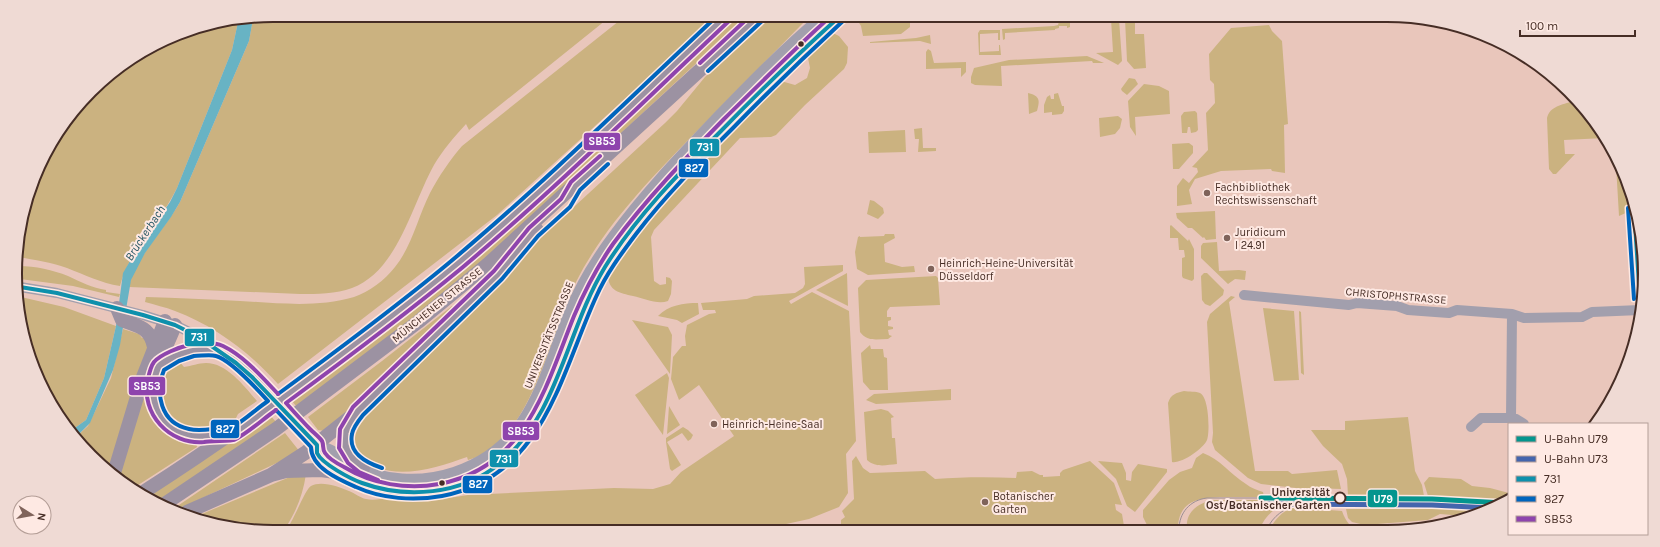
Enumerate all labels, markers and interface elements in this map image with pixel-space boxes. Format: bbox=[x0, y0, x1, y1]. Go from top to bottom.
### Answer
scale bar bbox=[1520, 12, 1635, 38]
text: 100 m bbox=[1526, 19, 1558, 33]
unlabelled marker bbox=[796, 39, 806, 49]
line badge: SB53 bbox=[583, 132, 621, 151]
text: SB53 bbox=[588, 135, 616, 148]
line badge: 731 bbox=[689, 138, 720, 157]
text: 731 bbox=[697, 141, 713, 154]
line badge: 827 bbox=[678, 158, 709, 178]
text: 827 bbox=[684, 162, 704, 175]
place label: Fachbibliothek Rechtswissenschaft bbox=[1215, 181, 1317, 207]
marker: Fachbibliothek Rechtswissenschaft bbox=[1202, 188, 1212, 198]
water label: Brückerbach bbox=[122, 203, 168, 263]
place label: Juridicum I 24.91 bbox=[1235, 226, 1286, 252]
marker: Juridicum I 24.91 bbox=[1222, 233, 1232, 243]
place label: Heinrich-Heine-Universität Düsseldorf bbox=[939, 257, 1073, 283]
street label: MÜNCHENER STRASSE bbox=[389, 264, 485, 345]
marker: Heinrich-Heine-Universität Düsseldorf bbox=[926, 264, 936, 274]
street label: UNIVERSITÄTSSTRASSE bbox=[521, 279, 576, 390]
street label: CHRISTOPHSTRASSE bbox=[1345, 285, 1447, 307]
line badge: 731 bbox=[184, 328, 215, 347]
text: 731 bbox=[191, 331, 207, 344]
line badge: SB53 bbox=[128, 376, 166, 396]
text: SB53 bbox=[133, 380, 161, 393]
place label: Heinrich-Heine-Saal bbox=[722, 418, 823, 431]
line badge: 827 bbox=[210, 419, 240, 439]
marker: Heinrich-Heine-Saal bbox=[709, 419, 719, 429]
line badge: SB53 bbox=[502, 421, 540, 441]
text: 827 bbox=[215, 423, 235, 436]
legend bbox=[1508, 423, 1648, 535]
text: SB53 bbox=[507, 425, 535, 438]
text: U-Bahn U79 bbox=[1544, 432, 1608, 446]
line badge: 731 bbox=[489, 449, 519, 468]
text: U-Bahn U73 bbox=[1544, 452, 1608, 466]
text: 731 bbox=[496, 453, 512, 466]
text: 731 bbox=[1544, 472, 1561, 486]
line badge: 827 bbox=[462, 475, 493, 494]
unlabelled marker bbox=[437, 478, 447, 488]
text: 827 bbox=[468, 478, 488, 491]
place label: Universität Ost/Botanischer Garten bbox=[1206, 486, 1331, 512]
line badge: U79 bbox=[1367, 489, 1398, 508]
place label: Botanischer Garten bbox=[993, 490, 1054, 516]
marker: Universität Ost/Botanischer Garten bbox=[1333, 491, 1347, 505]
text: 827 bbox=[1544, 492, 1564, 506]
text: U79 bbox=[1373, 493, 1393, 506]
north arrow bbox=[12, 495, 52, 535]
marker: Botanischer Garten bbox=[980, 497, 990, 507]
text: N bbox=[34, 512, 48, 522]
text: SB53 bbox=[1544, 512, 1573, 526]

